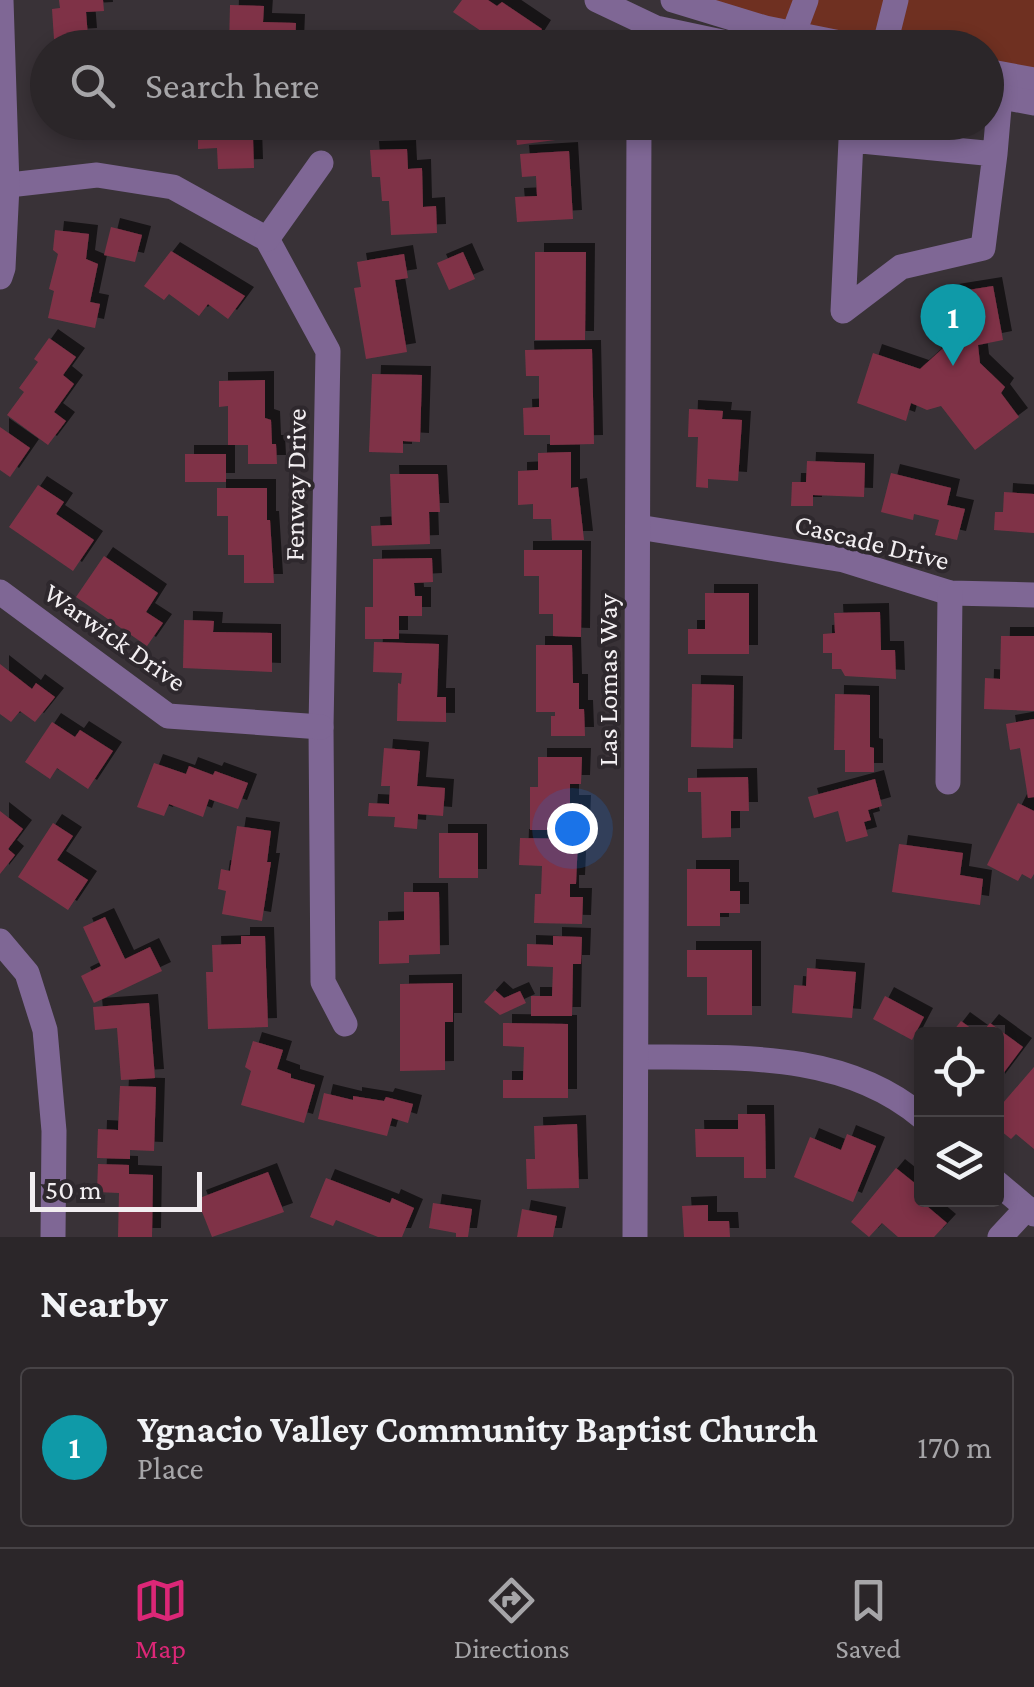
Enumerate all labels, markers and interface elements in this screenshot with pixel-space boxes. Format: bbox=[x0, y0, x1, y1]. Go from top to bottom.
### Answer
search box bbox=[30, 30, 1004, 140]
icon: search bbox=[65, 58, 120, 113]
text: Search here bbox=[145, 64, 319, 106]
pin: 1 bbox=[920, 284, 986, 366]
street label: Fenway Drive bbox=[278, 408, 312, 562]
street label: Cascade Drive bbox=[792, 508, 952, 576]
street label: Warwick Drive bbox=[38, 577, 192, 697]
street label: Las Lomas Way bbox=[592, 592, 623, 766]
your location bbox=[547, 803, 598, 854]
map controls bbox=[914, 1027, 1004, 1207]
button: locate bbox=[914, 1027, 1004, 1117]
button: layers bbox=[914, 1117, 1004, 1207]
scale bar bbox=[30, 1167, 202, 1212]
text: 50 m bbox=[45, 1174, 102, 1205]
text: Nearby bbox=[40, 1279, 168, 1326]
text: Ygnacio Valley Community Baptist Church bbox=[137, 1408, 818, 1450]
text: 1 bbox=[69, 1429, 80, 1465]
text: 170 m bbox=[917, 1429, 992, 1465]
text: Place bbox=[137, 1450, 203, 1486]
tab: Map bbox=[133, 1573, 188, 1664]
tab: Directions bbox=[454, 1573, 570, 1664]
tab: Saved bbox=[835, 1573, 901, 1664]

